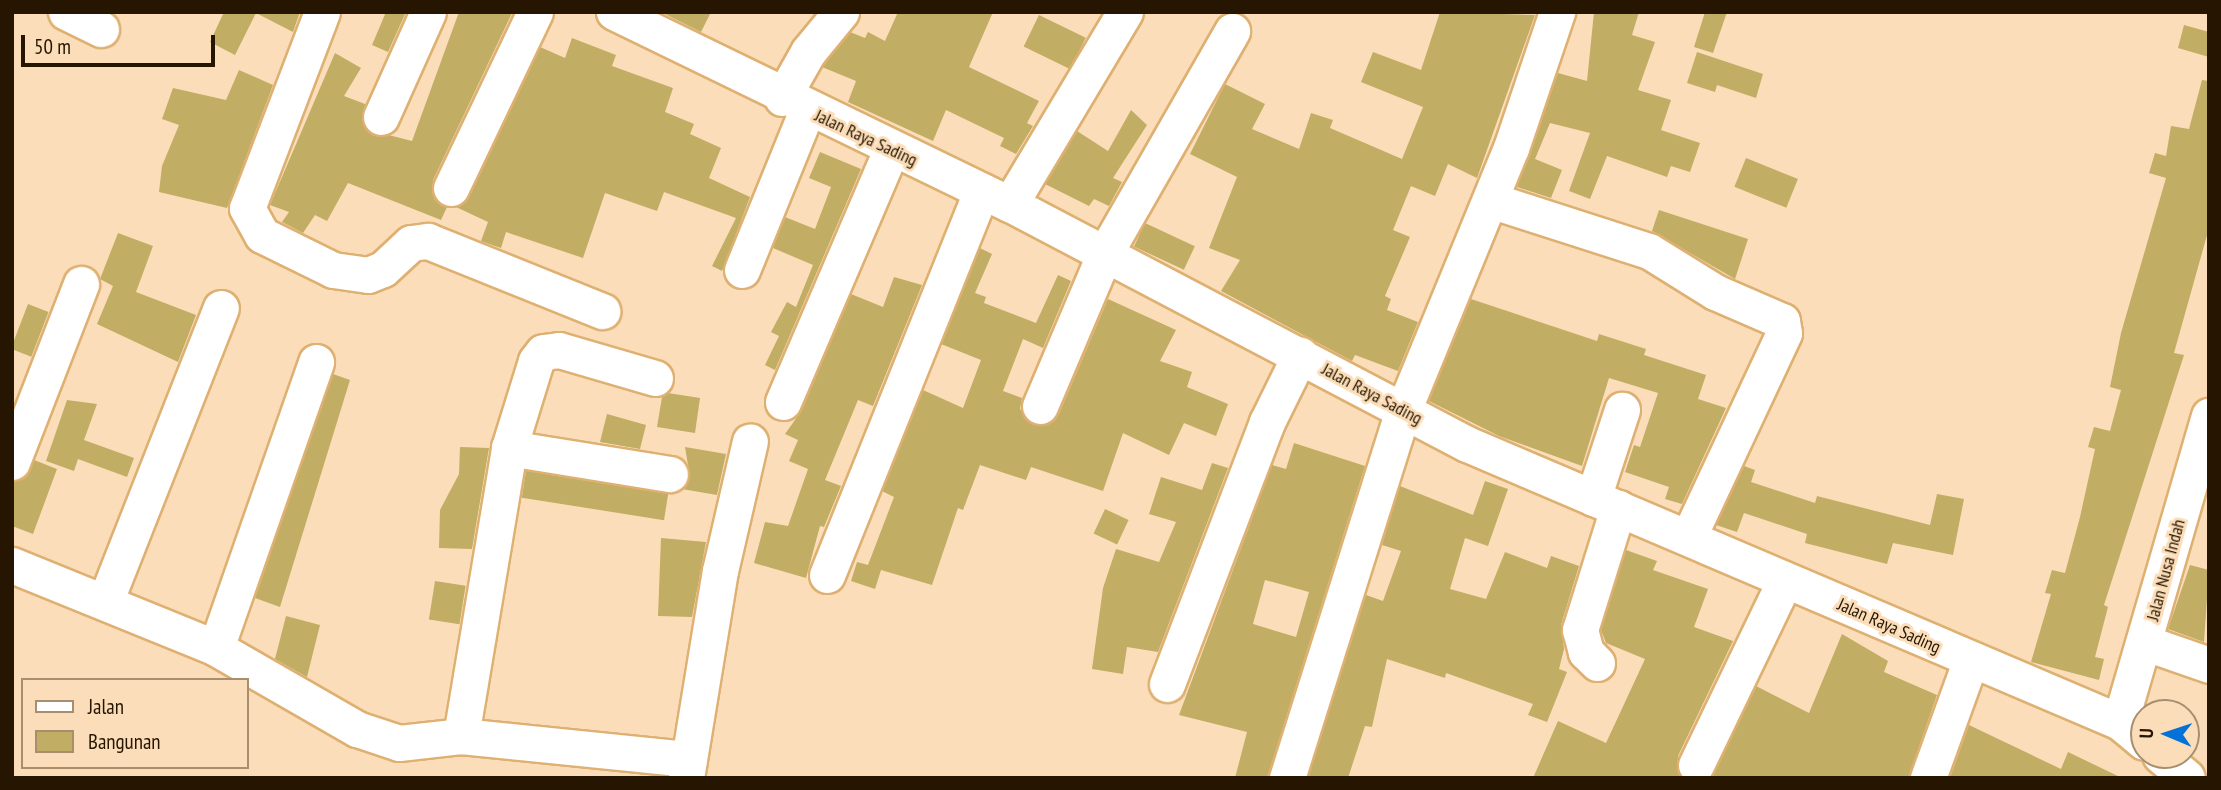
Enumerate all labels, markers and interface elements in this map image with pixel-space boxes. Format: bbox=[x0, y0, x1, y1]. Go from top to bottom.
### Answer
scale bar bbox=[24, 21, 219, 65]
text: 50 m bbox=[34, 33, 71, 60]
street label: Jalan Raya Sading bbox=[811, 105, 921, 171]
street label: Jalan Raya Sading bbox=[1318, 359, 1426, 429]
street label: Jalan Nusa Indah bbox=[2142, 517, 2190, 623]
street label: Jalan Raya Sading bbox=[1834, 594, 1944, 658]
legend bbox=[21, 678, 248, 769]
text: Jalan bbox=[88, 693, 124, 720]
north arrow bbox=[2130, 699, 2200, 769]
text: Bangunan bbox=[88, 728, 161, 755]
text: U bbox=[2134, 728, 2158, 739]

